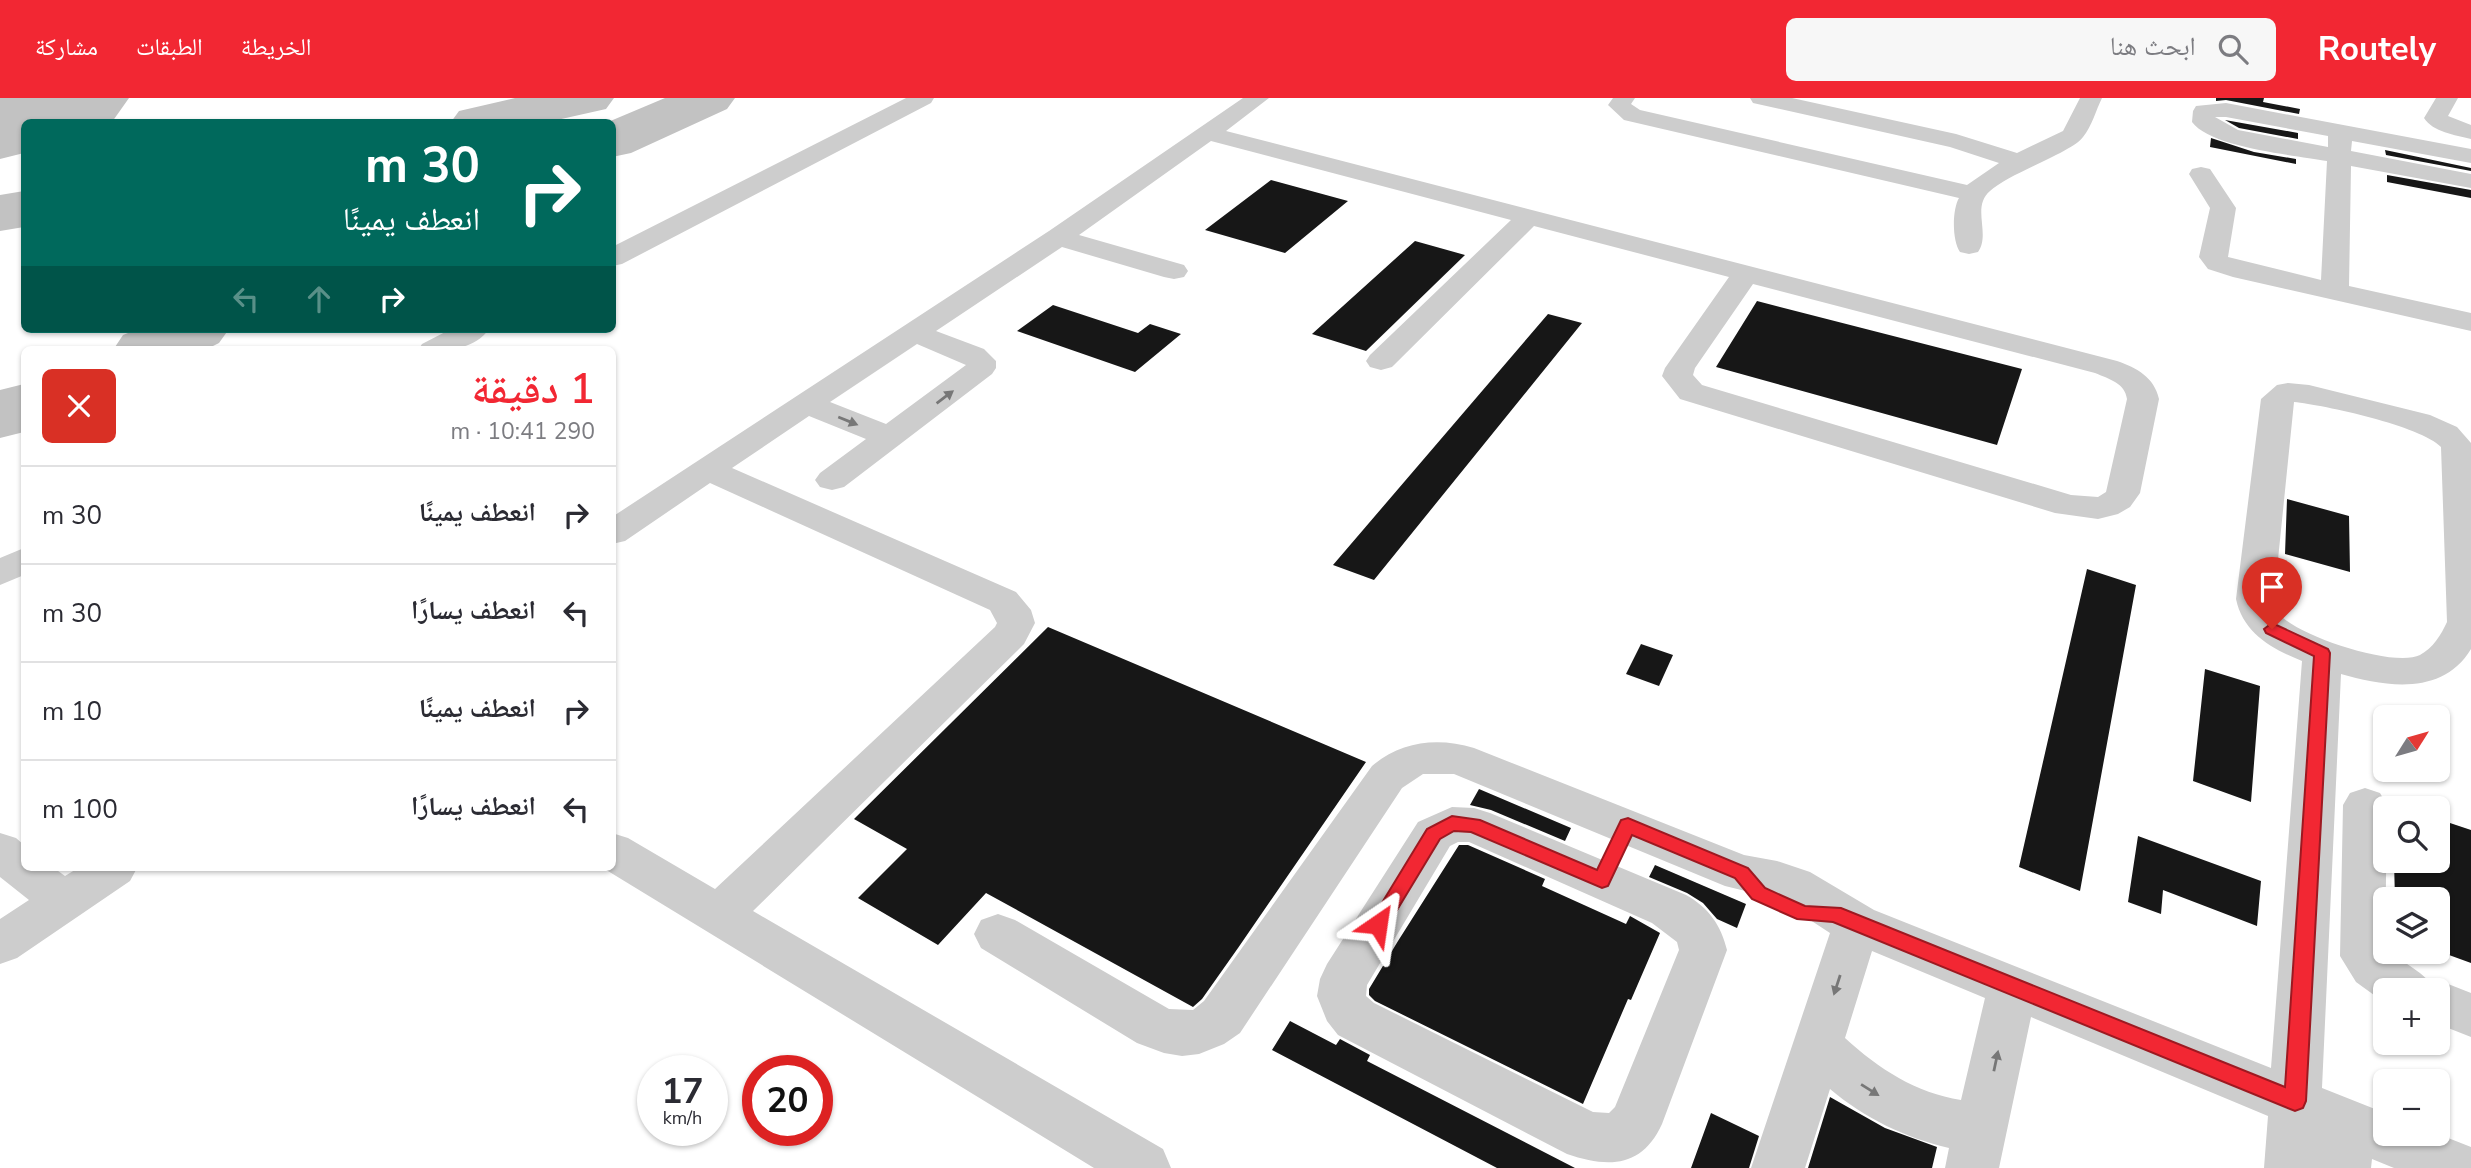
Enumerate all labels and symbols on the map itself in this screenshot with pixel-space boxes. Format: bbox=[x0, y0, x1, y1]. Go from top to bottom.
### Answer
one-way arrow bbox=[936, 390, 954, 404]
one-way arrow bbox=[838, 415, 859, 426]
pin bbox=[2242, 557, 2302, 629]
north arrow bbox=[2373, 705, 2450, 782]
position arrow bbox=[1341, 887, 1415, 961]
one-way arrow bbox=[1832, 975, 1842, 996]
one-way arrow bbox=[1991, 1050, 2002, 1072]
speed limit sign: 20 bbox=[742, 1055, 833, 1146]
one-way arrow bbox=[1860, 1083, 1880, 1096]

